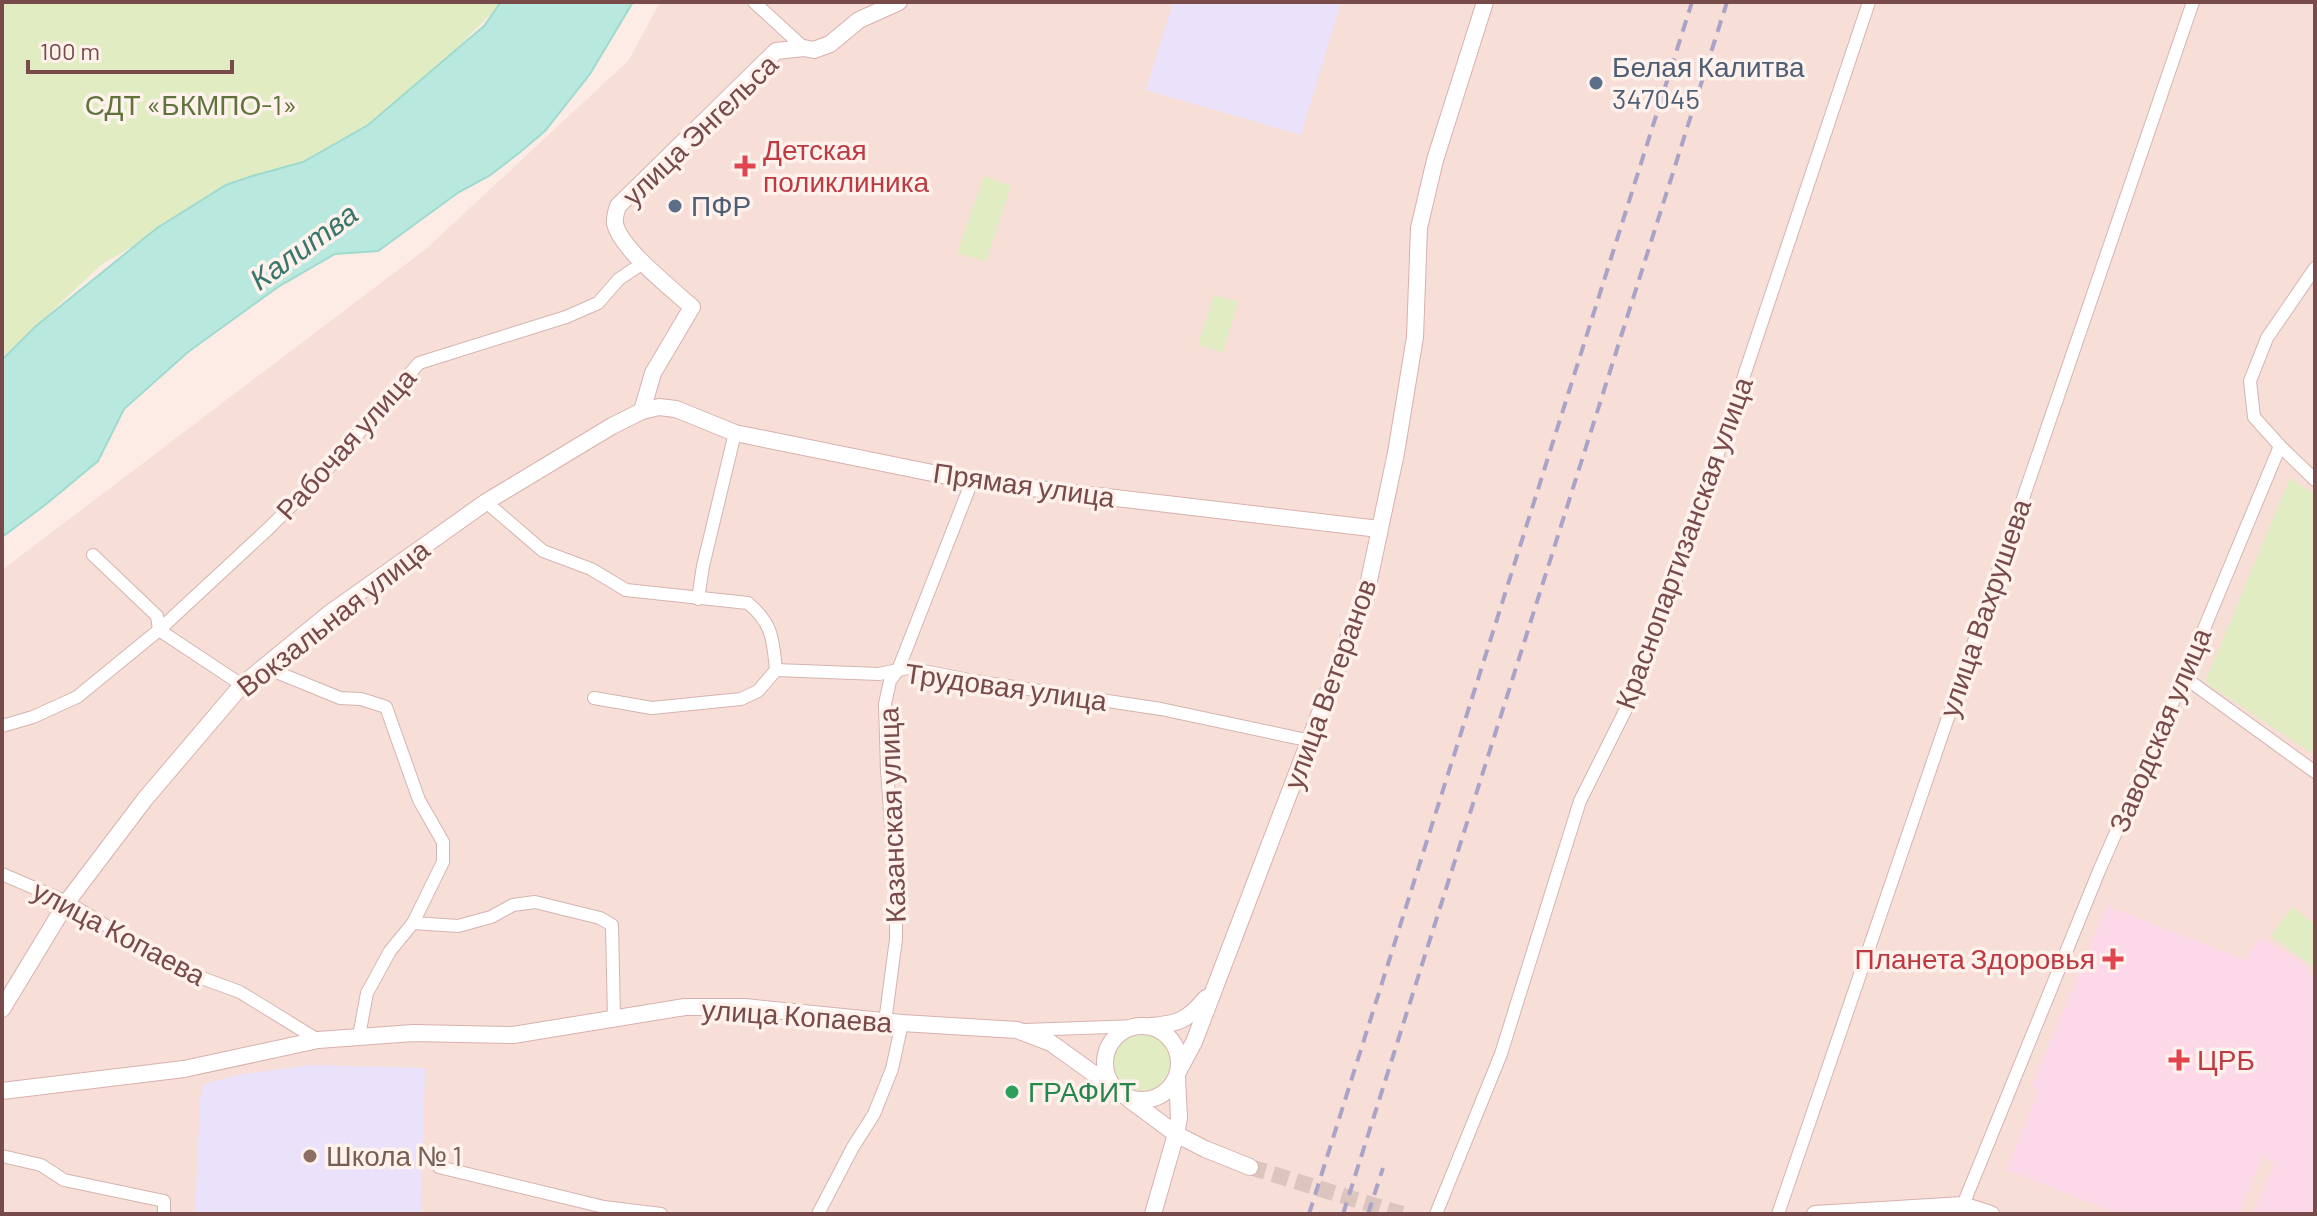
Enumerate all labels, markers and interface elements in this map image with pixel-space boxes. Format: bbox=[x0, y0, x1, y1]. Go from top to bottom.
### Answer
scale bar bbox=[28, 24, 232, 74]
text: 100 m bbox=[40, 36, 100, 65]
street label: улица Энгельса bbox=[615, 46, 784, 212]
place label: Белая Калитва 347045 bbox=[1612, 49, 1805, 115]
marker: Белая Калитва 347045 bbox=[1587, 74, 1605, 92]
park label: СДТ «БКМПО-1» bbox=[85, 87, 297, 121]
place label: Детская поликлиника bbox=[763, 132, 930, 198]
marker: Детская поликлиника bbox=[734, 155, 756, 177]
place label: ПФР bbox=[691, 188, 751, 222]
water label: Калитва bbox=[242, 194, 364, 296]
marker: ПФР bbox=[666, 197, 684, 215]
street label: Рабочая улица bbox=[268, 360, 422, 526]
street label: Краснопартизанская улица bbox=[1607, 372, 1759, 713]
street label: Прямая улица bbox=[931, 454, 1118, 514]
street label: улица Вахрушева bbox=[1931, 494, 2037, 721]
street label: Вокзальная улица bbox=[229, 531, 436, 703]
street label: улица Ветеранов bbox=[1275, 574, 1383, 793]
street label: Заводская улица bbox=[2101, 622, 2218, 837]
street label: Трудовая улица bbox=[903, 655, 1110, 717]
street label: Казанская улица bbox=[870, 706, 912, 923]
street label: улица Копаева bbox=[27, 872, 212, 992]
place label: Планета Здоровья bbox=[1855, 941, 2095, 975]
marker: Планета Здоровья bbox=[2102, 948, 2124, 970]
street label: улица Копаева bbox=[701, 991, 894, 1039]
place label: ЦРБ bbox=[2197, 1042, 2255, 1076]
marker: ЦРБ bbox=[2168, 1049, 2190, 1071]
place label: ГРАФИТ bbox=[1028, 1074, 1136, 1108]
marker: ГРАФИТ bbox=[1003, 1083, 1021, 1101]
place label: Школа № 1 bbox=[326, 1138, 462, 1172]
marker: Школа № 1 bbox=[301, 1147, 319, 1165]

